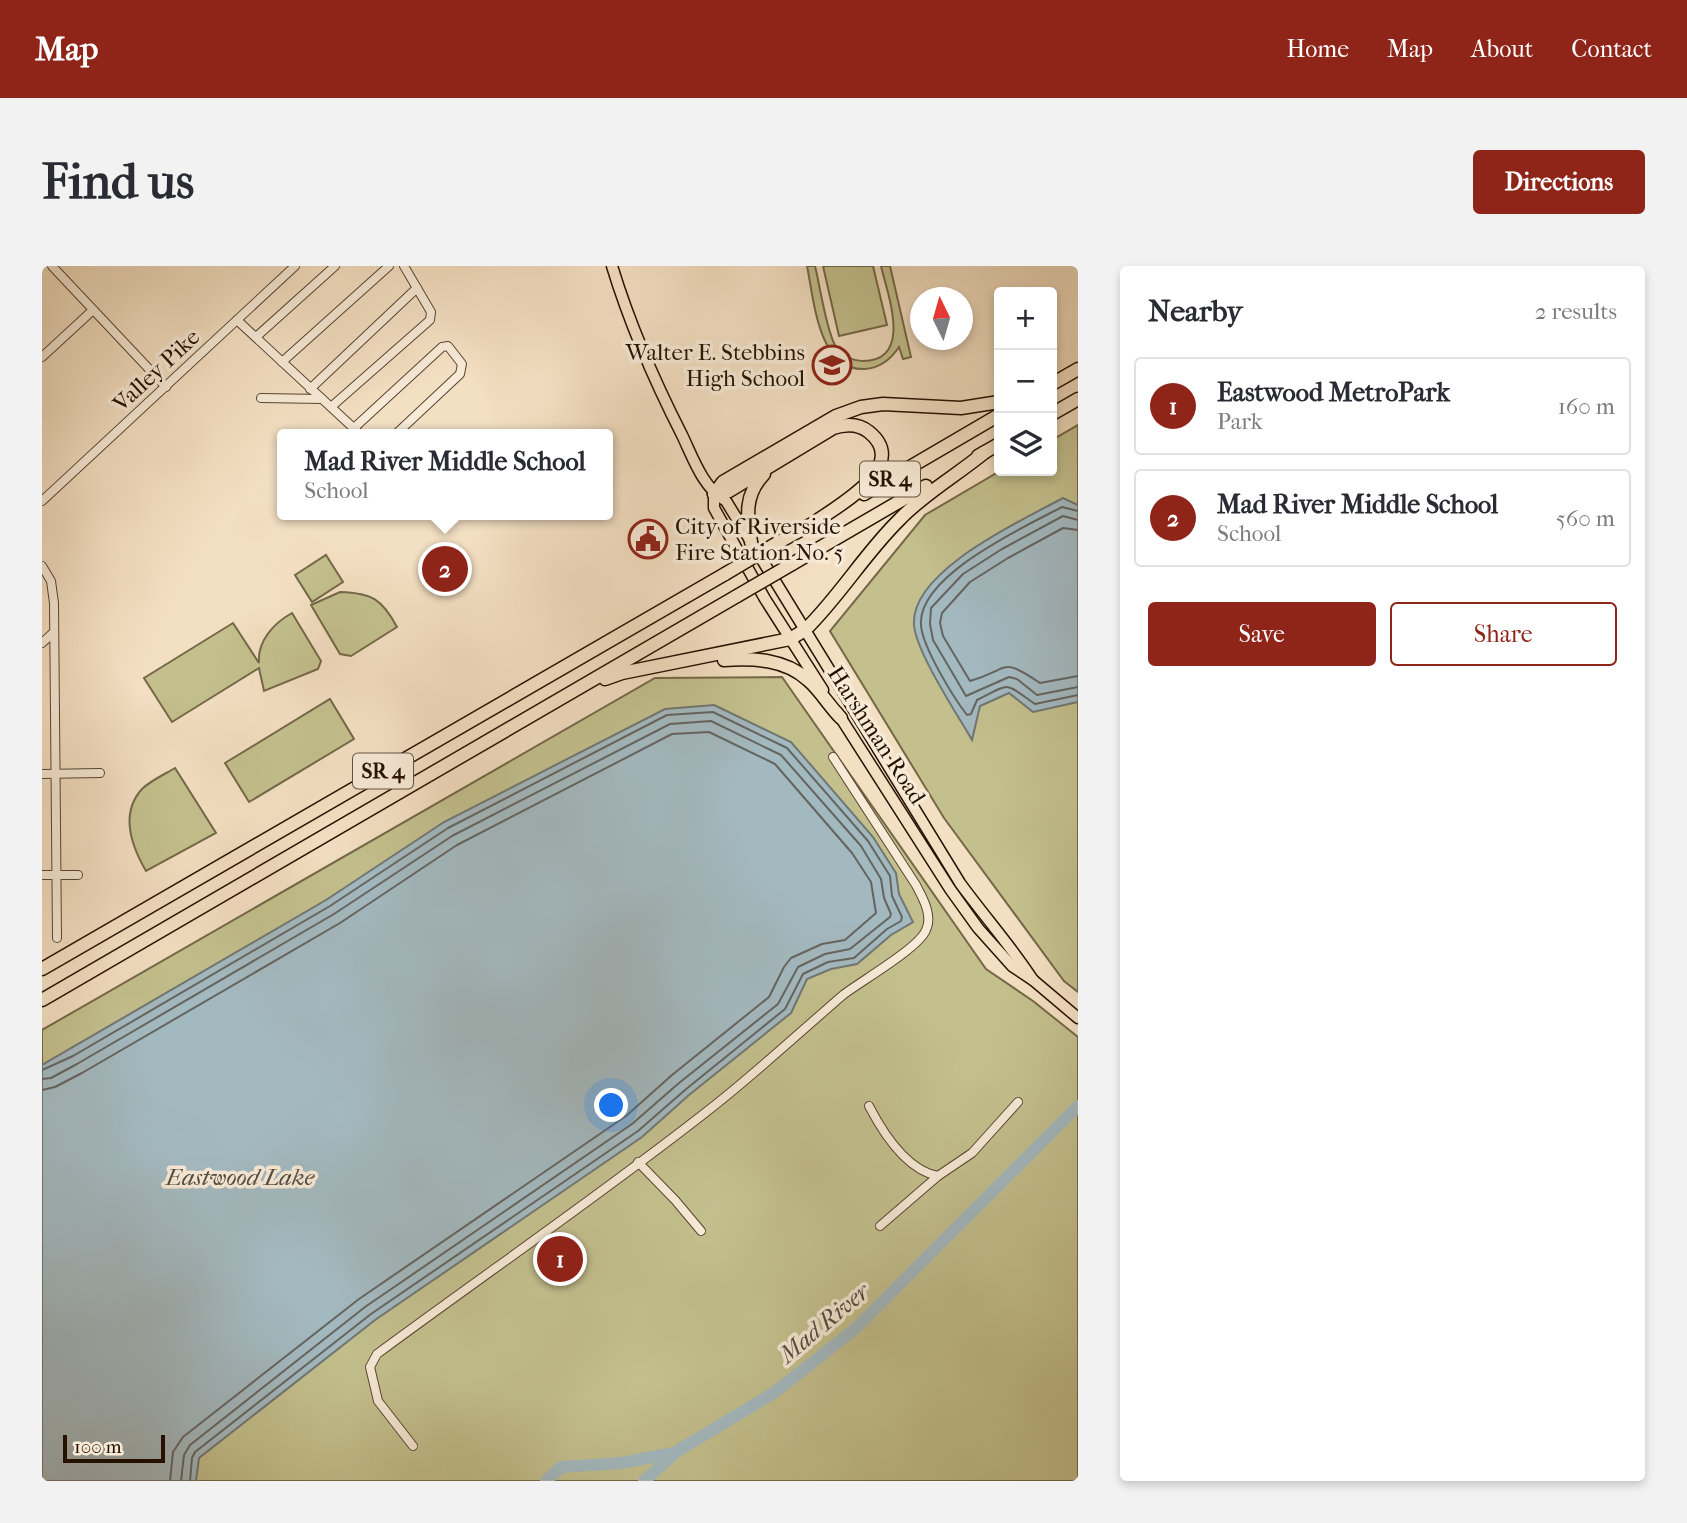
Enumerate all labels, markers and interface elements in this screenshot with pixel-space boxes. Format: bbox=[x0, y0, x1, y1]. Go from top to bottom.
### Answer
text: Map bbox=[35, 30, 98, 69]
text: Home bbox=[1287, 35, 1349, 63]
text: Map bbox=[1387, 35, 1433, 63]
text: About bbox=[1471, 35, 1533, 63]
text: Contact bbox=[1571, 35, 1652, 63]
button: Directions bbox=[1473, 150, 1645, 214]
text: Find us bbox=[42, 153, 194, 211]
north arrow bbox=[910, 287, 973, 350]
map controls bbox=[994, 287, 1057, 476]
button: + bbox=[994, 287, 1057, 350]
text: Nearby bbox=[1148, 294, 1243, 329]
text: 2 results bbox=[1535, 298, 1617, 325]
street label: Valley Pike bbox=[107, 323, 205, 418]
place label: Walter E. Stebbins High School bbox=[624, 339, 806, 392]
school or university icon: Walter E. Stebbins High School bbox=[811, 344, 853, 386]
button: − bbox=[994, 350, 1057, 413]
text: Eastwood MetroPark bbox=[1217, 377, 1450, 408]
text: 1 bbox=[1169, 393, 1177, 420]
text: 160 m bbox=[1558, 393, 1615, 420]
text: Park bbox=[1217, 408, 1263, 435]
button: layers bbox=[994, 413, 1057, 476]
popup bbox=[277, 429, 613, 520]
text: Mad River Middle School bbox=[304, 446, 586, 477]
road number: SR 4 bbox=[860, 462, 920, 496]
text: School bbox=[304, 477, 369, 504]
text: Mad River Middle School bbox=[1217, 489, 1498, 520]
text: 2 bbox=[1167, 505, 1179, 532]
text: 560 m bbox=[1556, 505, 1615, 532]
place label: City of Riverside Fire Station No. 5 bbox=[675, 513, 843, 566]
public building icon: City of Riverside Fire Station No. 5 bbox=[627, 518, 669, 560]
text: School bbox=[1217, 520, 1281, 547]
pin: 2 bbox=[422, 543, 468, 595]
button: Save bbox=[1148, 602, 1376, 666]
button: Share bbox=[1390, 602, 1617, 666]
street label: Harshman Road bbox=[822, 661, 932, 810]
road number: SR 4 bbox=[353, 754, 413, 788]
your location bbox=[594, 1088, 628, 1122]
water label: Eastwood Lake bbox=[164, 1163, 315, 1191]
pin: 1 bbox=[537, 1233, 583, 1285]
water label: Mad River bbox=[772, 1276, 876, 1370]
scale bar bbox=[63, 1432, 164, 1464]
text: 100 m bbox=[74, 1436, 122, 1458]

